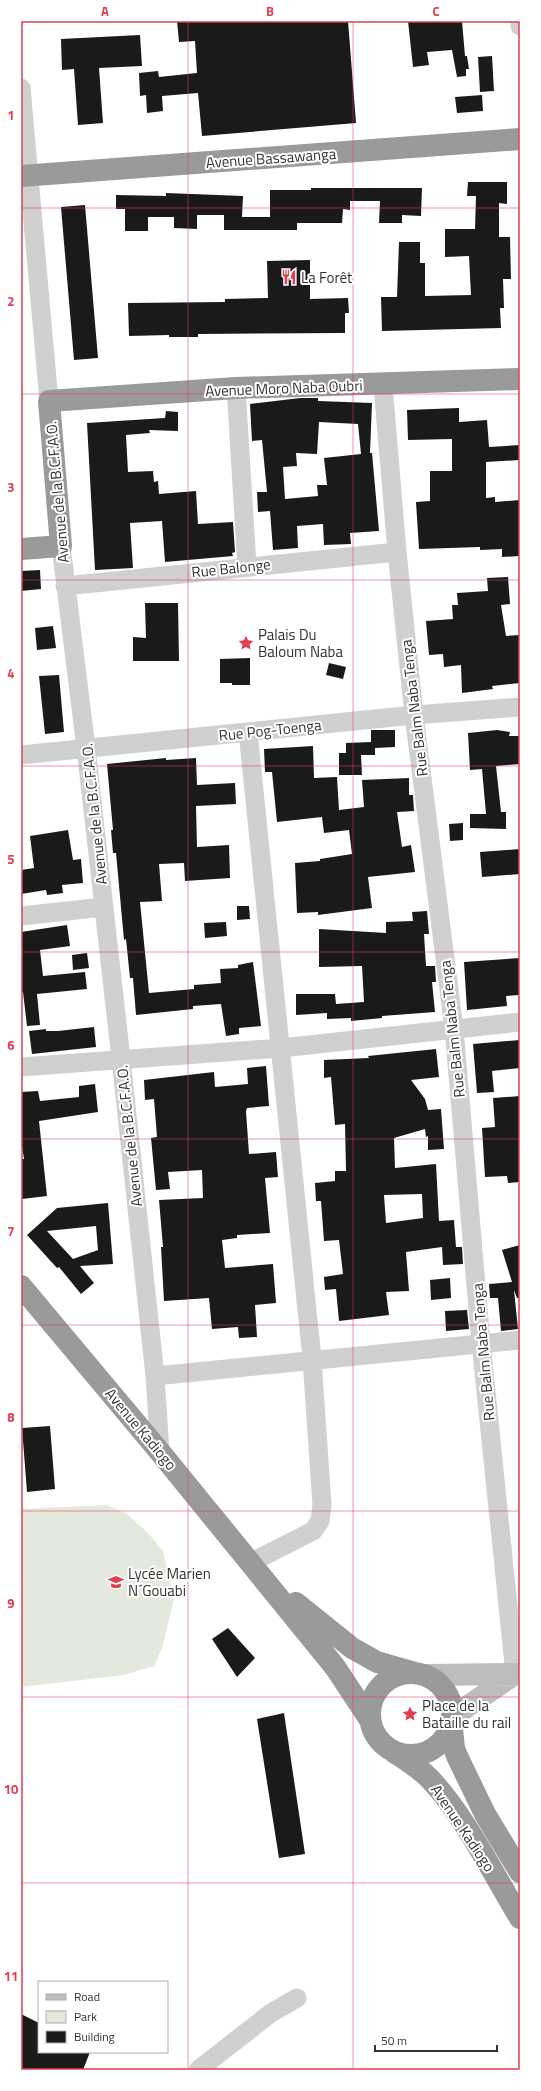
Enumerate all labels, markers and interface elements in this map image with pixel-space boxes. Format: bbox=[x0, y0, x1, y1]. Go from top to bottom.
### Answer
text: A bbox=[101, 1, 109, 21]
text: B bbox=[266, 1, 274, 21]
text: C bbox=[432, 1, 440, 21]
text: 1 bbox=[7, 105, 15, 125]
street label: Avenue Bassawanga bbox=[205, 142, 337, 174]
place label: La Forêt bbox=[301, 266, 353, 289]
restaurant icon: La Forêt bbox=[280, 268, 298, 286]
text: 2 bbox=[7, 291, 15, 311]
street label: Avenue Moro Naba Oubri bbox=[205, 374, 363, 402]
street label: Avenue de la B.C.F.A.O. bbox=[39, 420, 75, 564]
text: 3 bbox=[7, 477, 15, 497]
street label: Rue Balonge bbox=[190, 552, 272, 584]
place label: Palais Du Baloum Naba bbox=[258, 623, 343, 663]
place icon: Palais Du Baloum Naba bbox=[237, 634, 255, 652]
street label: Rue Balm Naba Tenga bbox=[394, 638, 434, 778]
text: 4 bbox=[7, 663, 15, 683]
street label: Rue Pog-Toenga bbox=[217, 713, 323, 747]
street label: Avenue de la B.C.F.A.O. bbox=[75, 742, 113, 886]
text: 5 bbox=[7, 849, 15, 869]
street label: Rue Balm Naba Tenga bbox=[433, 959, 471, 1099]
text: 6 bbox=[7, 1035, 15, 1055]
street label: Avenue de la B.C.F.A.O. bbox=[110, 1064, 148, 1208]
text: 7 bbox=[7, 1221, 15, 1241]
street label: Rue Balm Naba Tenga bbox=[465, 1282, 500, 1422]
street label: Avenue Kadiogo bbox=[100, 1383, 182, 1475]
text: 8 bbox=[7, 1407, 15, 1427]
place label: Lycée Marien N´Gouabi bbox=[128, 1562, 211, 1602]
school or university icon: Lycée Marien N´Gouabi bbox=[107, 1573, 125, 1591]
text: 9 bbox=[7, 1593, 15, 1613]
place label: Place de la Bataille du rail bbox=[422, 1694, 511, 1734]
place icon: Place de la Bataille du rail bbox=[401, 1705, 419, 1723]
text: 10 bbox=[4, 1779, 18, 1799]
street label: Avenue Kadiogo bbox=[425, 1780, 501, 1876]
text: 11 bbox=[4, 1966, 18, 1986]
legend bbox=[38, 1981, 168, 2053]
text: Road bbox=[74, 1987, 100, 2006]
text: Park bbox=[74, 2007, 97, 2026]
text: Building bbox=[74, 2027, 115, 2046]
scale bar bbox=[375, 2027, 497, 2053]
text: 50 m bbox=[381, 2031, 407, 2050]

